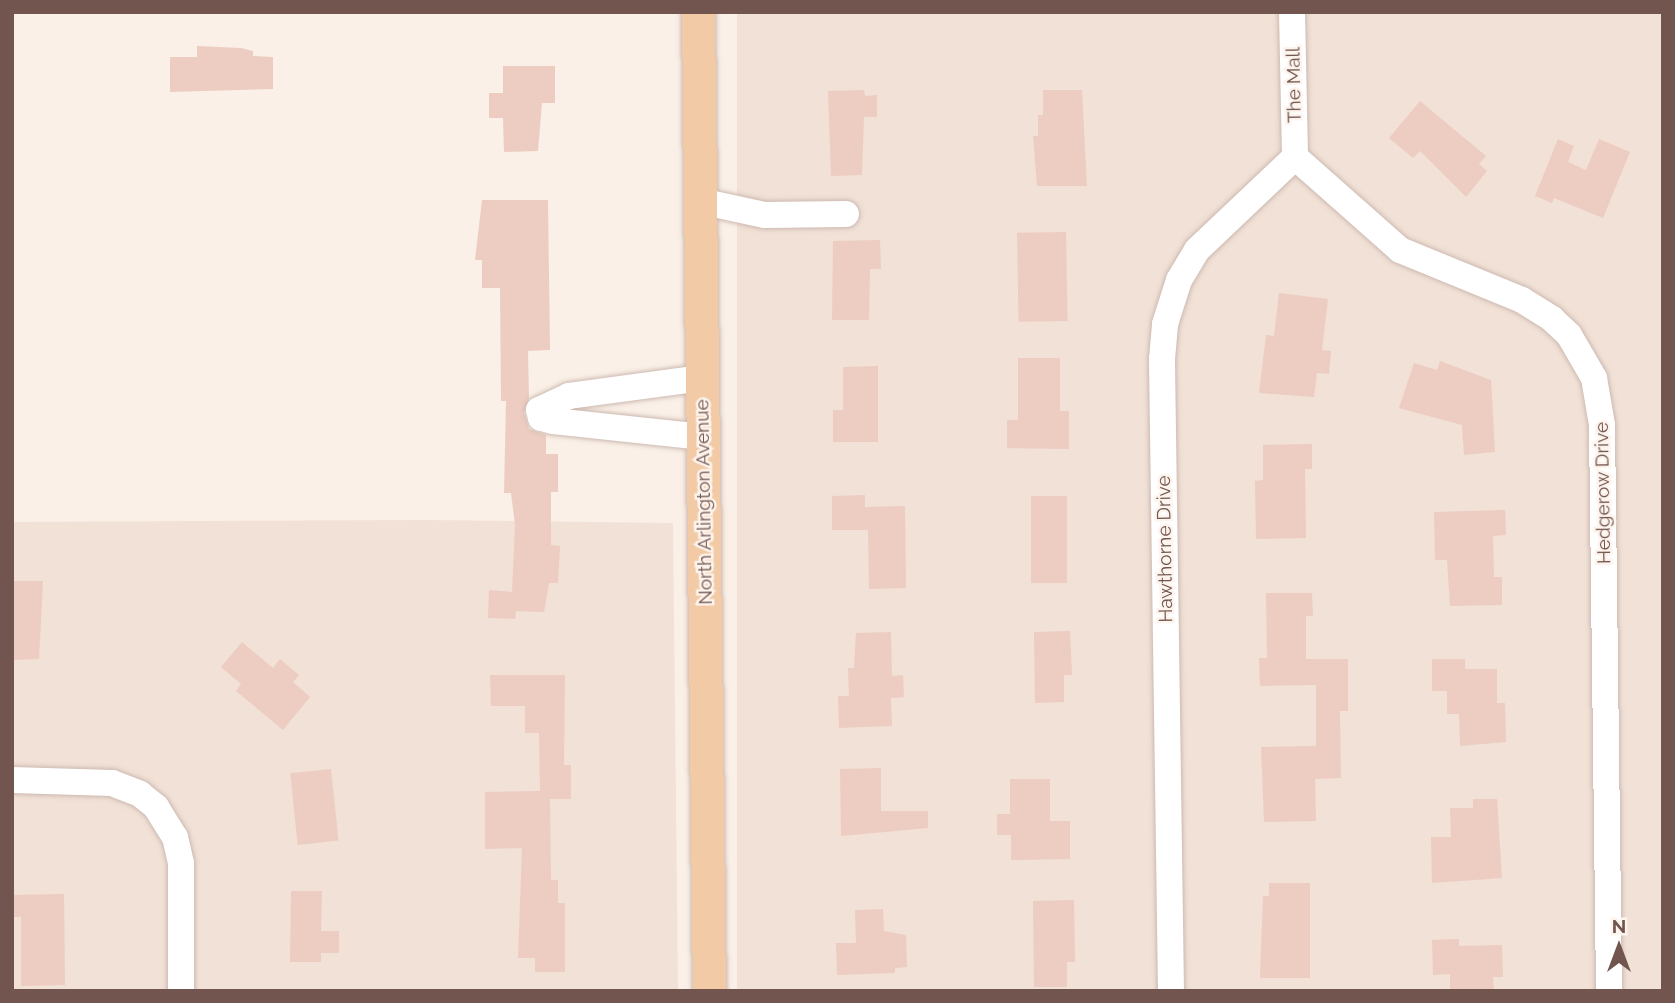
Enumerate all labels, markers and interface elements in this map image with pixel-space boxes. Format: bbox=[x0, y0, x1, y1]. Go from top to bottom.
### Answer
street label: The Mall bbox=[1282, 47, 1306, 123]
street label: North Arlington Avenue bbox=[691, 399, 717, 605]
street label: Hedgerow Drive bbox=[1590, 421, 1616, 565]
street label: Hawthorne Drive bbox=[1152, 475, 1178, 623]
north arrow bbox=[1584, 912, 1654, 982]
text: N bbox=[1612, 915, 1626, 937]

